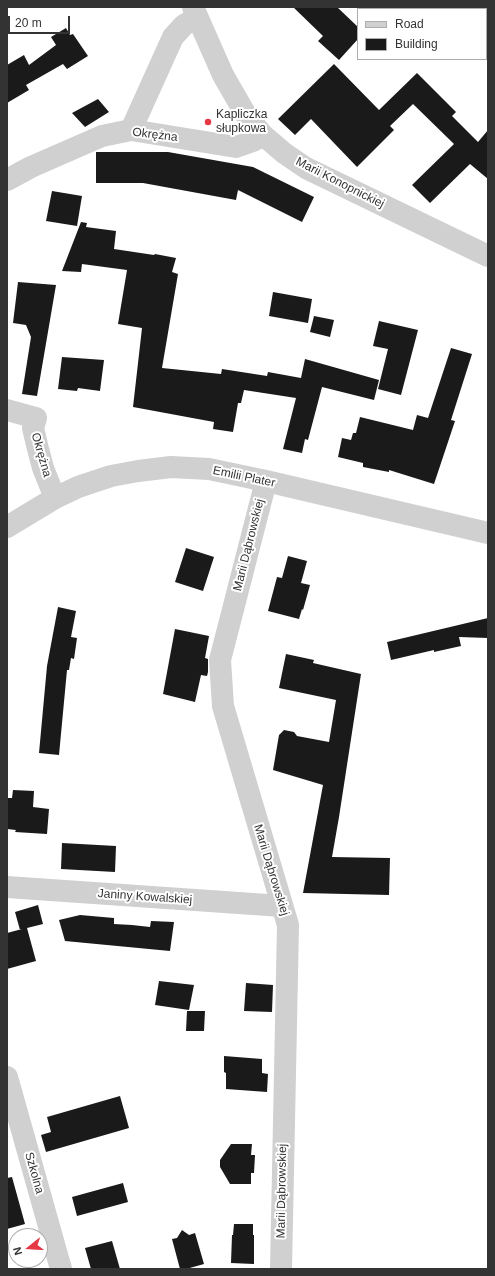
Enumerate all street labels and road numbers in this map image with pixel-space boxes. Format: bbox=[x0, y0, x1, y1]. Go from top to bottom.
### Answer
street label: Okrężna bbox=[132, 125, 178, 145]
street label: Marii Konopnickiej bbox=[293, 154, 387, 212]
street label: Okrężna bbox=[28, 431, 54, 479]
street label: Emilii Plater bbox=[212, 463, 276, 491]
street label: Marii Dąbrowskiej bbox=[231, 497, 267, 593]
street label: Marii Dąbrowskiej bbox=[250, 823, 292, 917]
street label: Janiny Kowalskiej bbox=[97, 887, 193, 907]
street label: Marii Dąbrowskiej bbox=[274, 1144, 290, 1238]
street label: Szkolna bbox=[21, 1150, 47, 1196]

